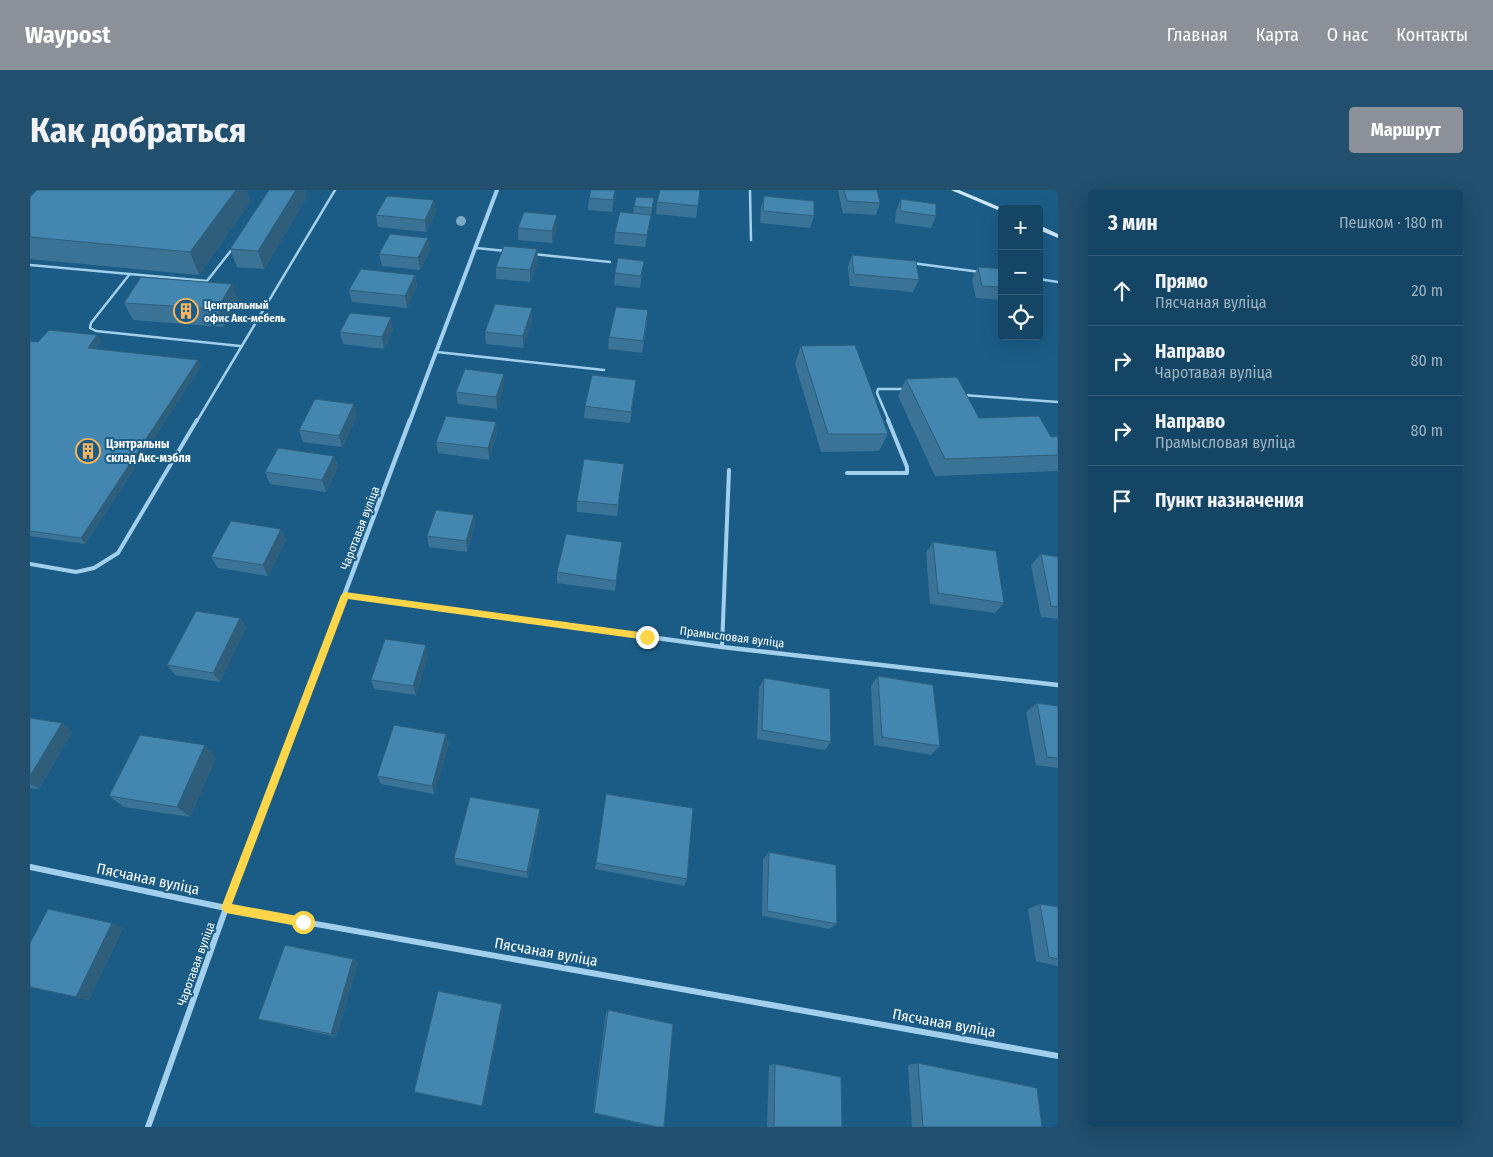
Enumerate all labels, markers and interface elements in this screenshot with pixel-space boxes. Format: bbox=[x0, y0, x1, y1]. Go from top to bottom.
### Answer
text: Waypost bbox=[25, 21, 111, 49]
text: Главная bbox=[1167, 24, 1228, 46]
text: Карта bbox=[1256, 24, 1299, 46]
text: О нас bbox=[1327, 24, 1368, 46]
text: Контакты bbox=[1396, 24, 1468, 46]
button: Маршрут bbox=[1349, 107, 1463, 153]
text: Как добраться bbox=[30, 109, 247, 151]
map controls bbox=[998, 205, 1043, 340]
button: + bbox=[998, 205, 1043, 250]
text: 3 мин bbox=[1108, 210, 1158, 236]
text: Пешком · 180 m bbox=[1339, 213, 1443, 232]
button: − bbox=[998, 250, 1043, 295]
text: Прямо bbox=[1155, 270, 1208, 293]
icon: ahead bbox=[1108, 277, 1136, 305]
text: 20 m bbox=[1412, 281, 1443, 300]
text: Пясчаная вуліца bbox=[1155, 293, 1267, 312]
button: locate bbox=[998, 295, 1043, 340]
building icon: Центральный офис Акс-мебель bbox=[173, 298, 199, 324]
place label: Центральный офис Акс-мебель bbox=[204, 299, 286, 325]
text: Направо bbox=[1155, 340, 1225, 363]
icon: right bbox=[1108, 347, 1136, 375]
text: 80 m bbox=[1411, 351, 1443, 370]
text: Чаротавая вуліца bbox=[1155, 363, 1273, 382]
text: Направо bbox=[1155, 410, 1225, 433]
icon: right bbox=[1108, 417, 1136, 445]
text: 80 m bbox=[1411, 421, 1443, 440]
text: Прамысловая вуліца bbox=[1155, 433, 1295, 452]
place label: Цэнтральны склад Акс-мэбля bbox=[106, 437, 191, 465]
building icon: Цэнтральны склад Акс-мэбля bbox=[75, 438, 101, 464]
street label: Чаротавая вуліца bbox=[338, 484, 382, 572]
icon: arrive bbox=[1108, 487, 1136, 515]
text: Пункт назначения bbox=[1155, 489, 1304, 512]
street label: Прамысловая вуліца bbox=[679, 624, 785, 650]
route end bbox=[636, 626, 659, 649]
street label: Пясчаная вуліца bbox=[95, 859, 201, 899]
route start bbox=[292, 911, 315, 934]
street label: Чаротавая вуліца bbox=[174, 920, 218, 1008]
street label: Пясчаная вуліца bbox=[493, 934, 599, 970]
street label: Пясчаная вуліца bbox=[891, 1005, 997, 1041]

